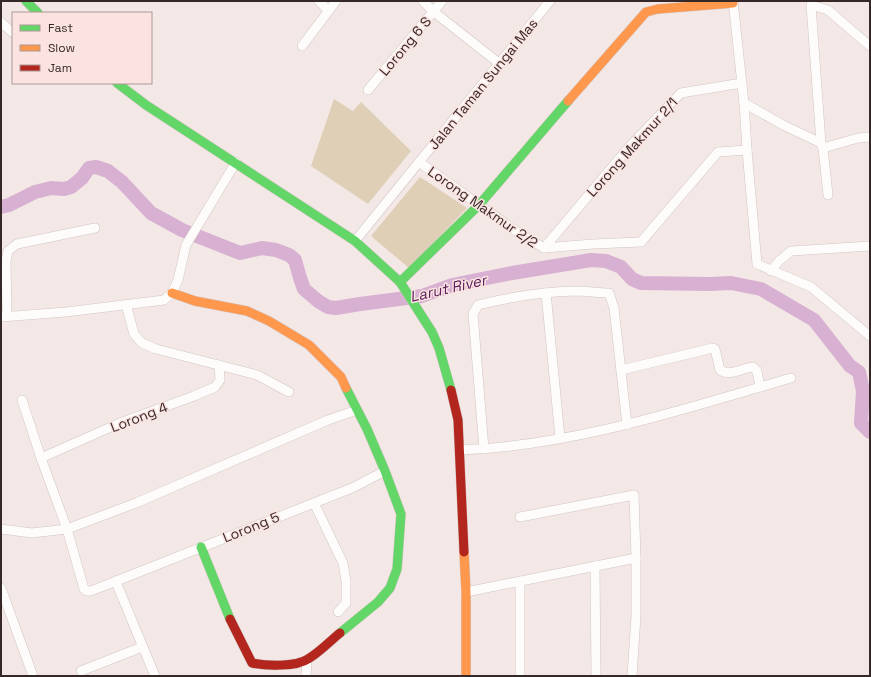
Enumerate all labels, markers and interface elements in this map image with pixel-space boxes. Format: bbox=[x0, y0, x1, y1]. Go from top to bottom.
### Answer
legend bbox=[12, 12, 152, 84]
street label: Lorong 6 S bbox=[375, 13, 435, 79]
street label: Jalan Taman Sungai Mas bbox=[424, 15, 542, 153]
text: Fast bbox=[48, 20, 73, 36]
text: Slow bbox=[48, 40, 75, 56]
text: Jam bbox=[48, 60, 72, 76]
street label: Lorong Makmur 2/1 bbox=[583, 94, 681, 200]
street label: Lorong Makmur 2/2 bbox=[424, 162, 542, 252]
water label: Larut River bbox=[408, 270, 489, 306]
street label: Lorong 4 bbox=[108, 398, 170, 436]
street label: Lorong 5 bbox=[220, 508, 282, 546]

